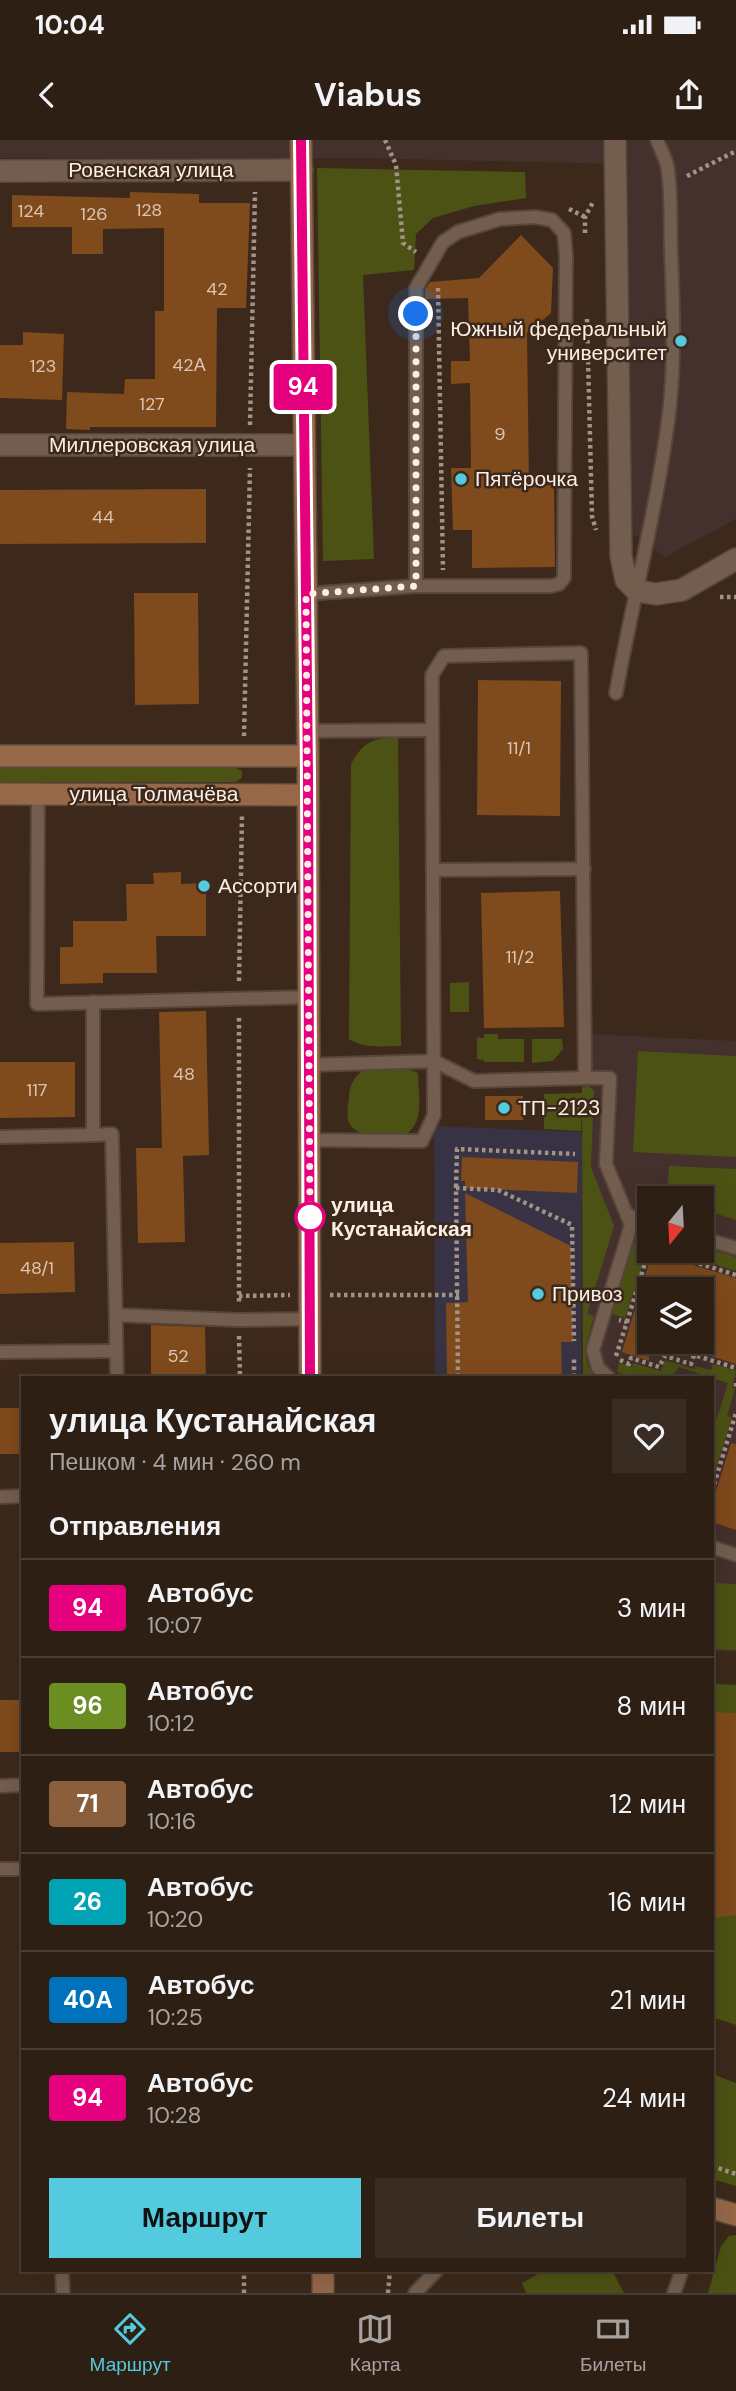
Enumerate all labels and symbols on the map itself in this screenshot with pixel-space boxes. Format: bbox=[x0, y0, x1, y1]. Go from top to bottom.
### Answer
street label: Ровенская улица bbox=[68, 156, 234, 184]
house number: 128 bbox=[136, 198, 162, 222]
house number: 124 bbox=[18, 199, 44, 223]
house number: 126 bbox=[80, 202, 108, 226]
house number: 42 bbox=[206, 277, 228, 301]
your location bbox=[398, 296, 433, 331]
place label: Южный федеральный университет bbox=[450, 315, 667, 367]
marker: Южный федеральный университет bbox=[673, 333, 689, 349]
house number: 42А bbox=[172, 353, 206, 377]
house number: 123 bbox=[30, 354, 56, 378]
line badge: 94 bbox=[272, 364, 334, 410]
house number: 127 bbox=[139, 392, 165, 416]
house number: 9 bbox=[494, 422, 506, 446]
street label: Миллеровская улица bbox=[49, 431, 255, 459]
place label: Пятёрочка bbox=[475, 465, 578, 493]
marker: Пятёрочка bbox=[453, 471, 469, 487]
house number: 44 bbox=[92, 505, 114, 529]
house number: 11/1 bbox=[507, 736, 531, 760]
street label: улица Толмачёва bbox=[70, 780, 239, 808]
place label: Ассорти bbox=[218, 872, 298, 900]
marker: Ассорти bbox=[196, 878, 212, 894]
house number: 11/2 bbox=[506, 945, 534, 969]
house number: 48 bbox=[173, 1062, 195, 1086]
house number: 117 bbox=[27, 1078, 47, 1102]
place label: ТП-2123 bbox=[518, 1094, 600, 1122]
marker: ТП-2123 bbox=[496, 1100, 512, 1116]
north arrow bbox=[637, 1186, 714, 1264]
place label: улица Кустанайская bbox=[331, 1191, 472, 1243]
marker: улица Кустанайская bbox=[295, 1202, 325, 1232]
house number: 48/1 bbox=[20, 1256, 54, 1280]
place label: Привоз bbox=[552, 1280, 623, 1308]
marker: Привоз bbox=[530, 1286, 546, 1302]
house number: 52 bbox=[167, 1344, 189, 1368]

